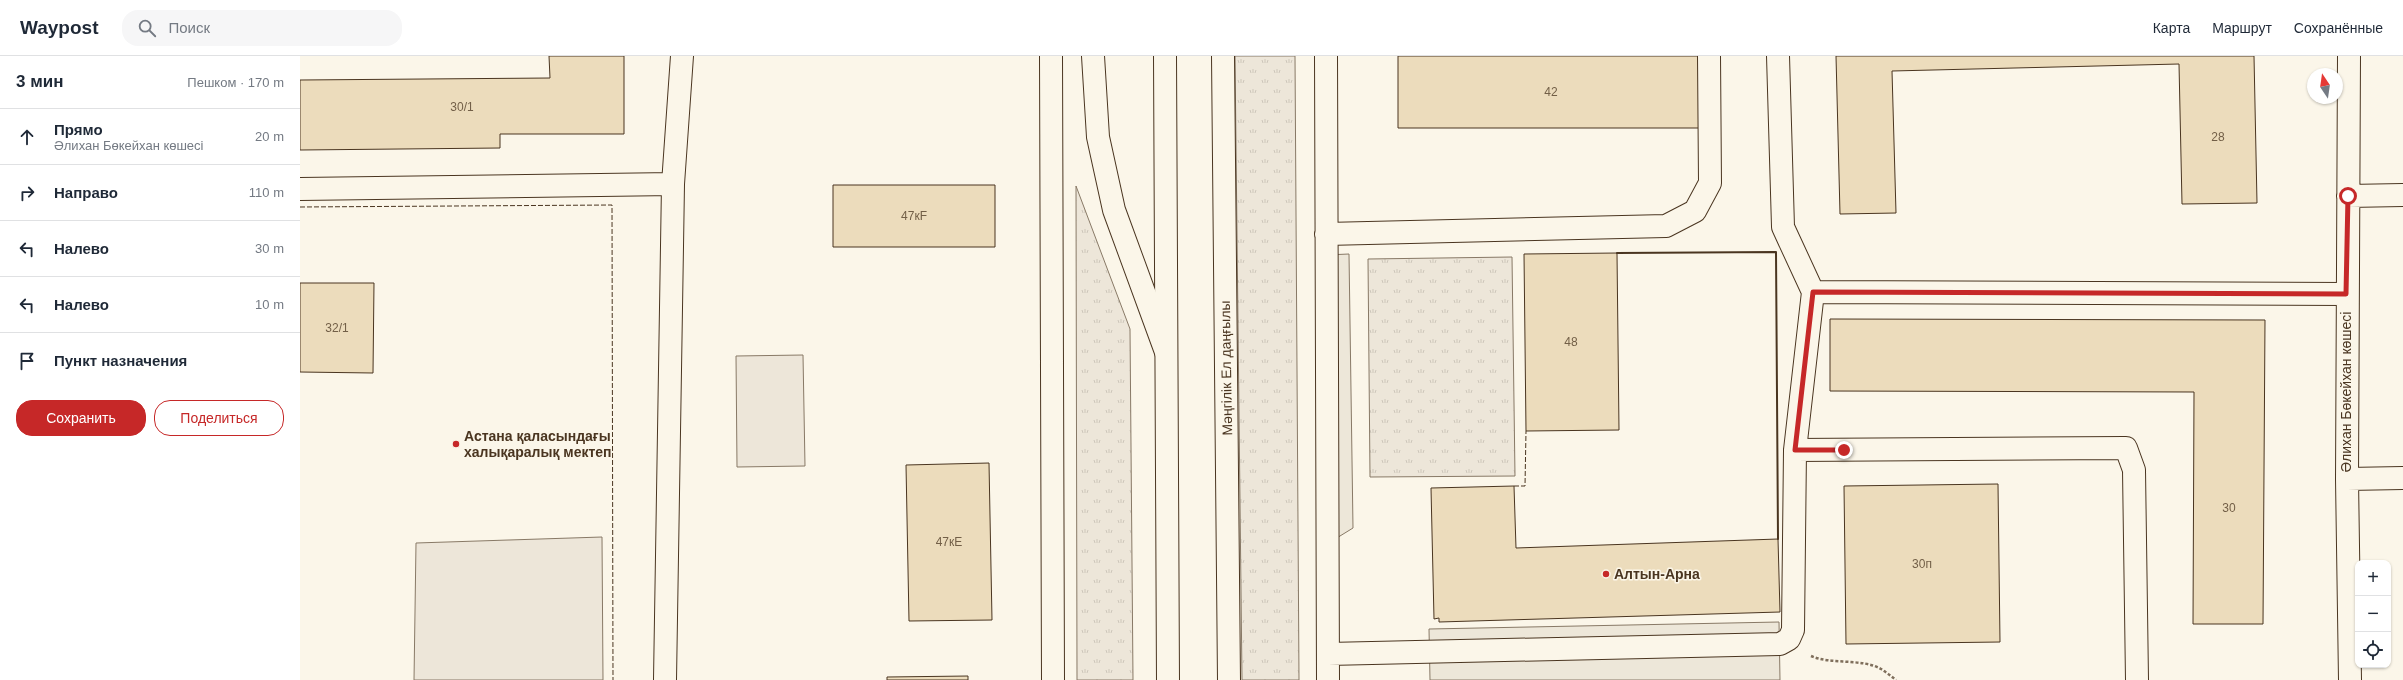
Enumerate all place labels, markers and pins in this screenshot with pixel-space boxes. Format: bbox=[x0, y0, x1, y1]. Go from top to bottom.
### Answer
place label: Астана қаласындағы халықаралық мектеп bbox=[464, 428, 612, 460]
marker: Астана қаласындағы халықаралық мектеп bbox=[451, 439, 461, 449]
place label: Алтын-Арна bbox=[1614, 566, 1700, 582]
marker: Алтын-Арна bbox=[1601, 569, 1611, 579]

